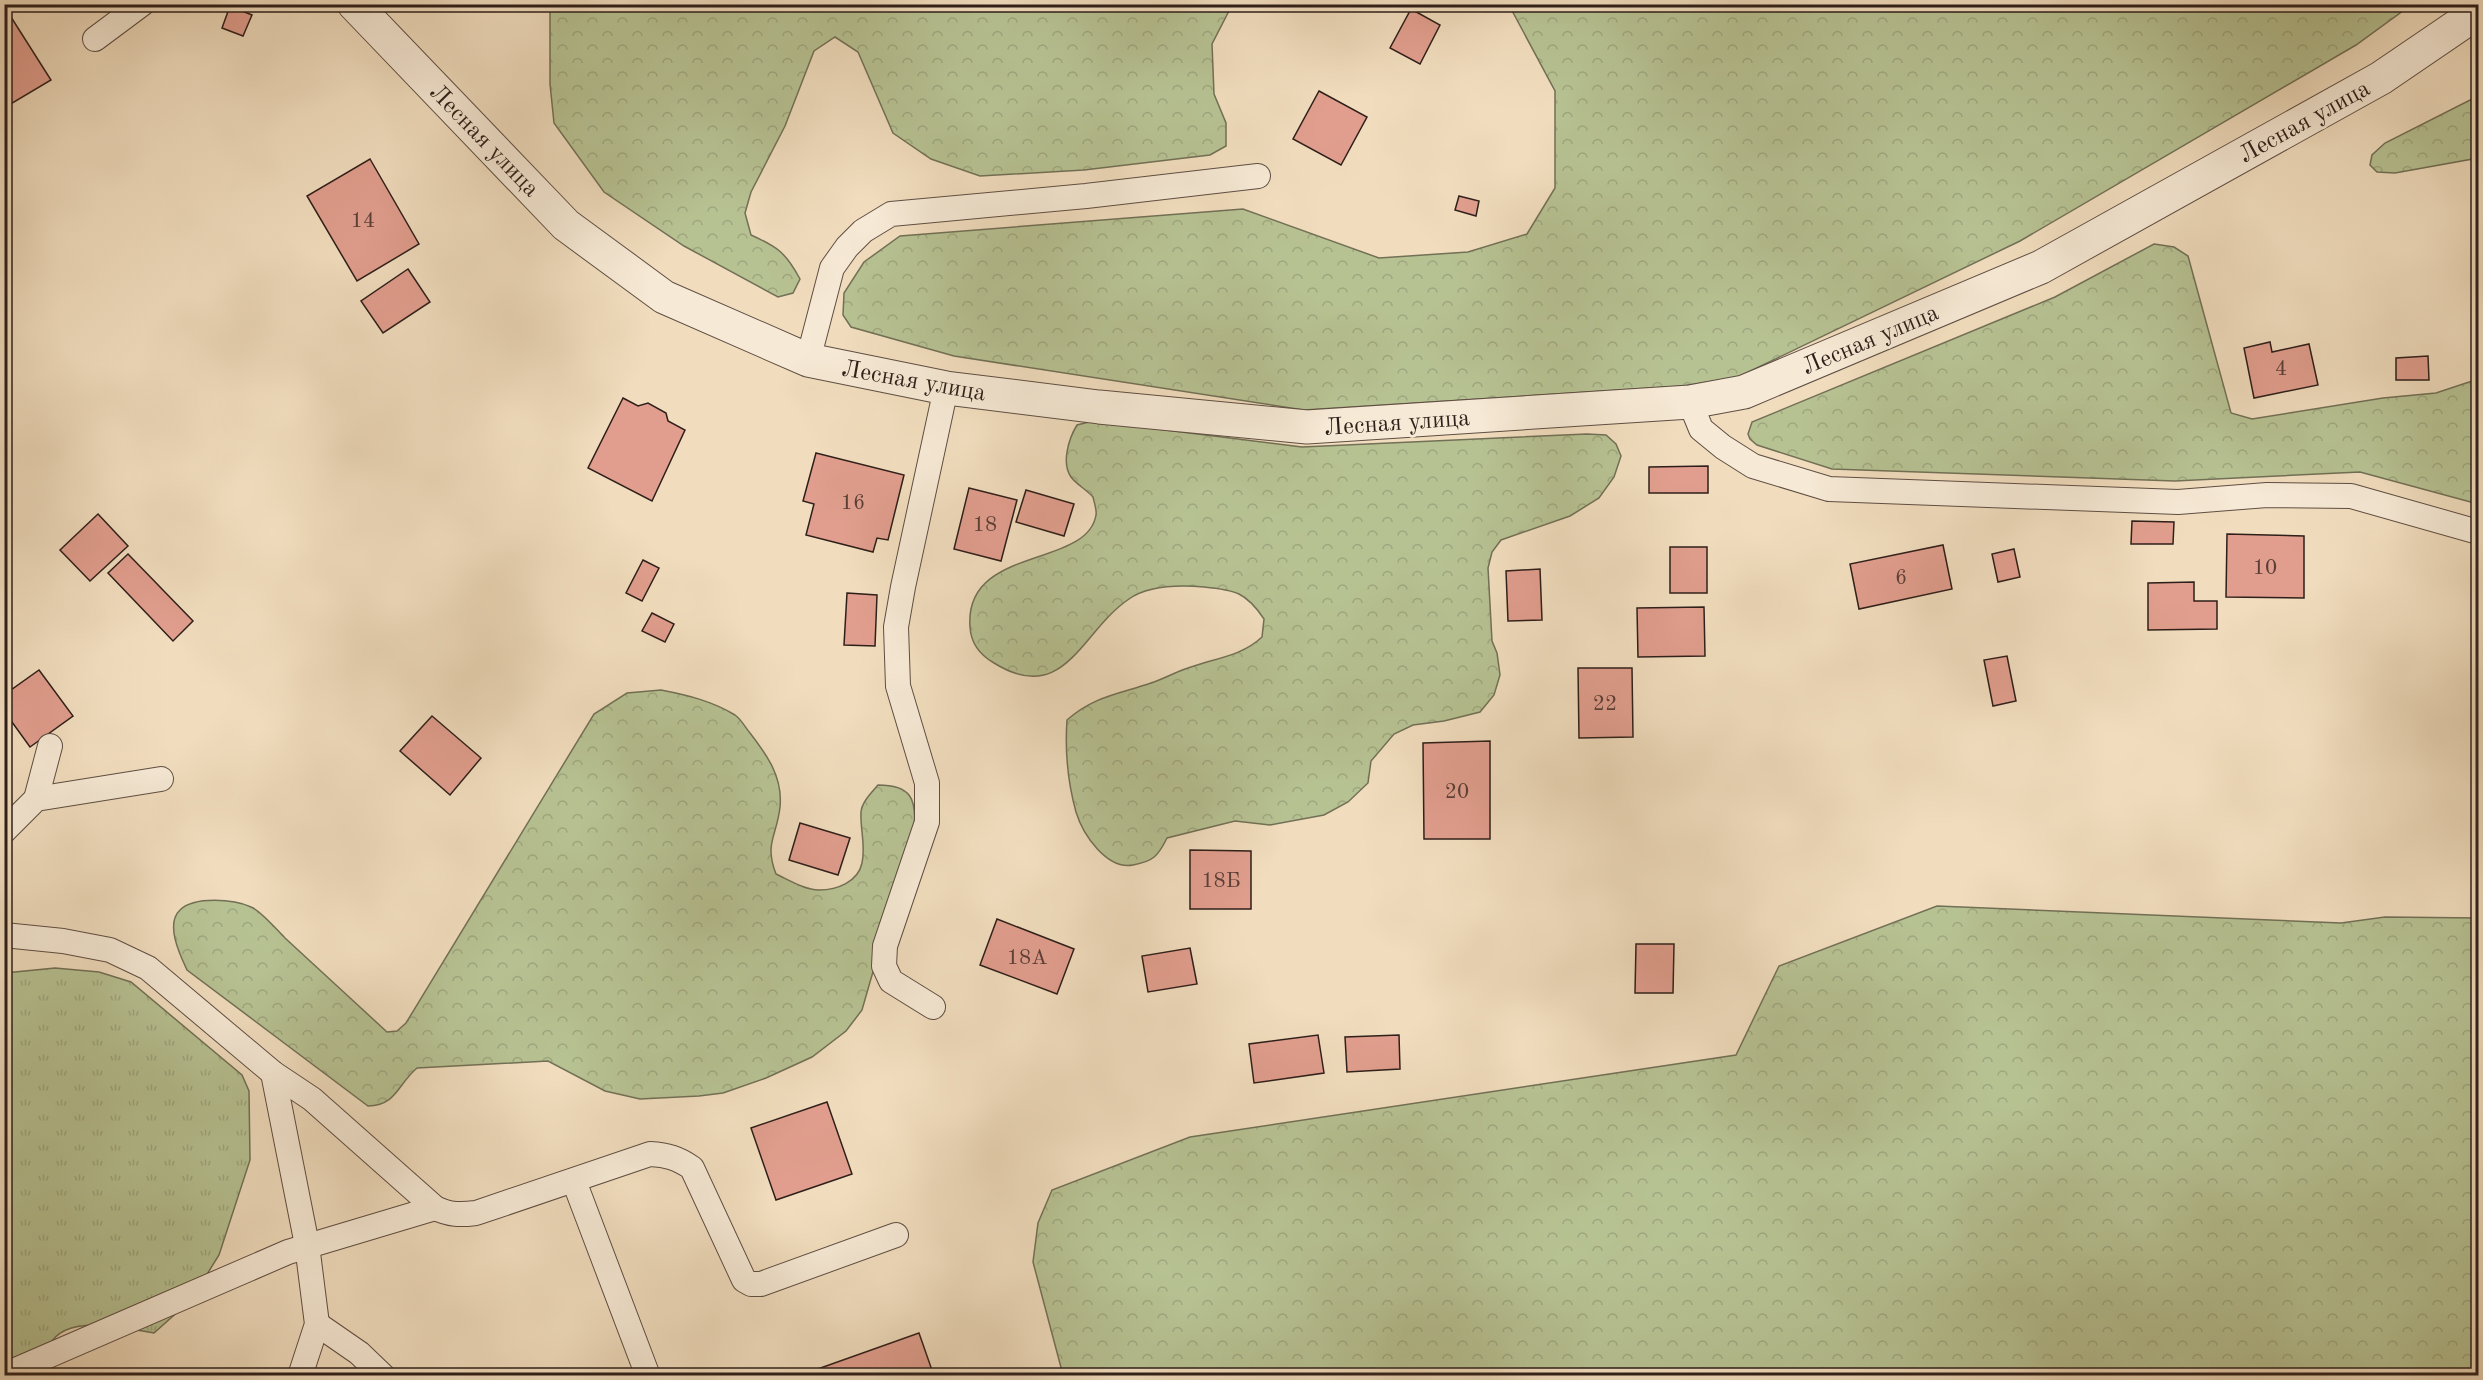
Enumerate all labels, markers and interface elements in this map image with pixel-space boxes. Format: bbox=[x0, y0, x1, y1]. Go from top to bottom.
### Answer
street label: Лесная улица bbox=[2235, 77, 2375, 169]
street label: Лесная улица bbox=[424, 81, 543, 202]
house number: 14 bbox=[351, 211, 375, 232]
street label: Лесная улица bbox=[1799, 301, 1943, 380]
street label: Лесная улица bbox=[840, 357, 988, 406]
house number: 4 bbox=[2275, 359, 2287, 380]
street label: Лесная улица bbox=[1324, 407, 1471, 441]
house number: 16 bbox=[841, 493, 865, 514]
house number: 18 bbox=[973, 515, 997, 536]
house number: 10 bbox=[2253, 558, 2277, 579]
house number: 6 bbox=[1895, 568, 1907, 589]
house number: 22 bbox=[1593, 694, 1617, 715]
house number: 20 bbox=[1445, 782, 1469, 803]
house number: 18Б bbox=[1201, 871, 1241, 892]
house number: 18А bbox=[1007, 948, 1047, 969]

